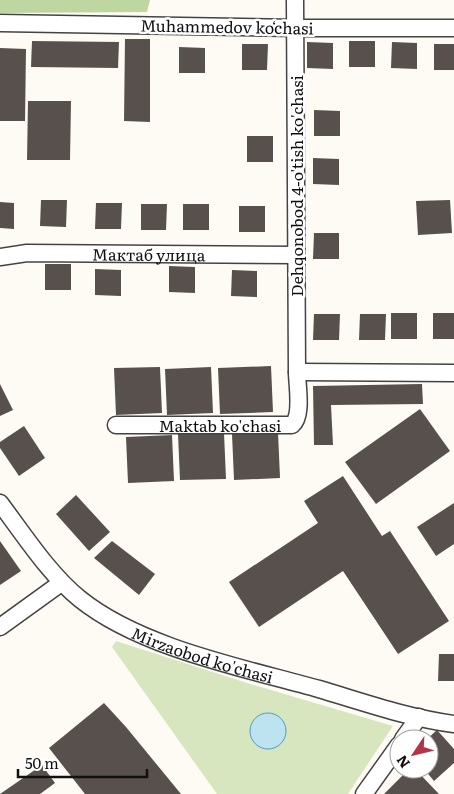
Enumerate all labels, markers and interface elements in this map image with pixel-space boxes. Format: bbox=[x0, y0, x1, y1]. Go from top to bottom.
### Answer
street label: Muhammedov koʻchasi bbox=[140, 12, 314, 40]
street label: Dehqonobod 4-o'tish ko'chasi bbox=[284, 75, 308, 297]
street label: Мактаб улица bbox=[92, 241, 206, 266]
street label: Maktab ko'chasi bbox=[159, 413, 281, 437]
street label: Mirzaobod ko'chasi bbox=[128, 620, 276, 688]
north arrow bbox=[389, 729, 439, 779]
scale bar bbox=[18, 746, 146, 778]
text: 50 m bbox=[25, 751, 59, 774]
text: N bbox=[391, 751, 414, 773]

